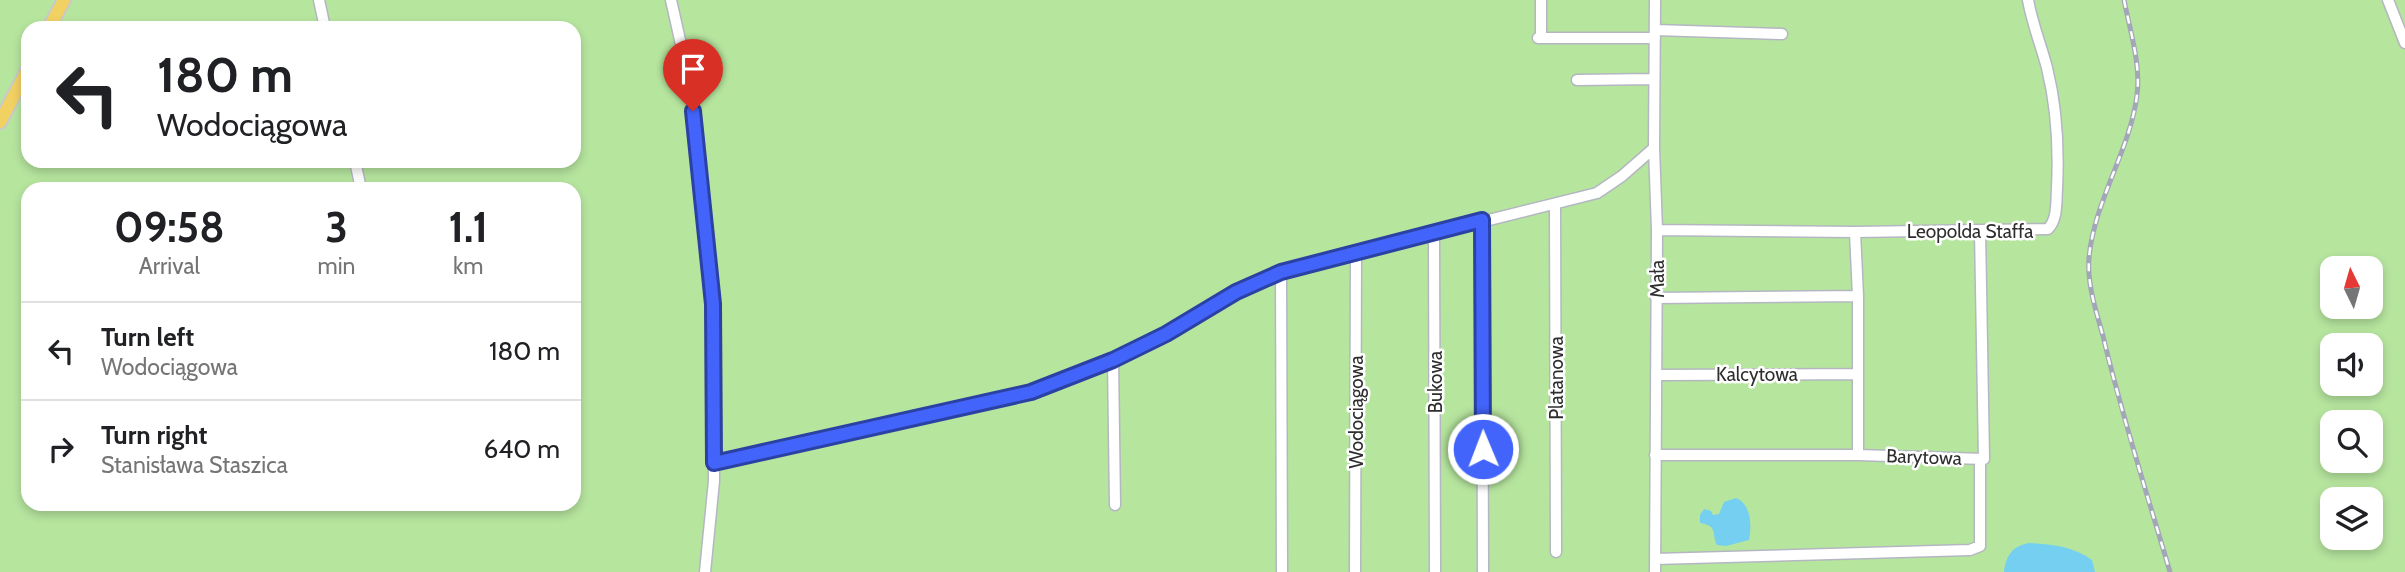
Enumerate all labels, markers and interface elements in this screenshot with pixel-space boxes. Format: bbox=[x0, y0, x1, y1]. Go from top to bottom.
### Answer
pin bbox=[663, 39, 723, 111]
text: 180 m bbox=[157, 45, 293, 104]
icon: left bbox=[42, 49, 133, 140]
icon: arrive bbox=[674, 50, 712, 88]
text: Wodociągowa bbox=[157, 105, 347, 144]
text: 09:58 bbox=[114, 201, 225, 253]
text: 3 bbox=[325, 201, 348, 253]
text: 1.1 bbox=[448, 201, 488, 253]
street label: Leopolda Staffa bbox=[1907, 220, 2033, 243]
text: Arrival bbox=[139, 252, 200, 280]
text: min bbox=[318, 252, 355, 280]
text: km bbox=[453, 252, 483, 280]
north arrow bbox=[2320, 256, 2384, 318]
map controls bbox=[2320, 256, 2383, 550]
street label: Mała bbox=[1646, 260, 1669, 298]
text: Turn left bbox=[101, 321, 194, 353]
icon: left bbox=[42, 332, 80, 370]
button: sound bbox=[2320, 333, 2383, 396]
text: 180 m bbox=[489, 335, 560, 367]
street label: Platanowa bbox=[1545, 336, 1568, 420]
street label: Bukowa bbox=[1424, 351, 1447, 413]
text: Wodociągowa bbox=[101, 353, 238, 381]
street label: Wodociągowa bbox=[1345, 355, 1368, 469]
street label: Kalcytowa bbox=[1716, 363, 1798, 386]
button: search bbox=[2320, 410, 2383, 473]
position arrow bbox=[1446, 412, 1520, 486]
text: Turn right bbox=[101, 419, 207, 451]
icon: right bbox=[42, 430, 80, 468]
text: 640 m bbox=[483, 433, 560, 465]
street label: Barytowa bbox=[1886, 444, 1962, 470]
text: Stanisława Staszica bbox=[101, 451, 288, 479]
button: layers bbox=[2320, 487, 2383, 550]

